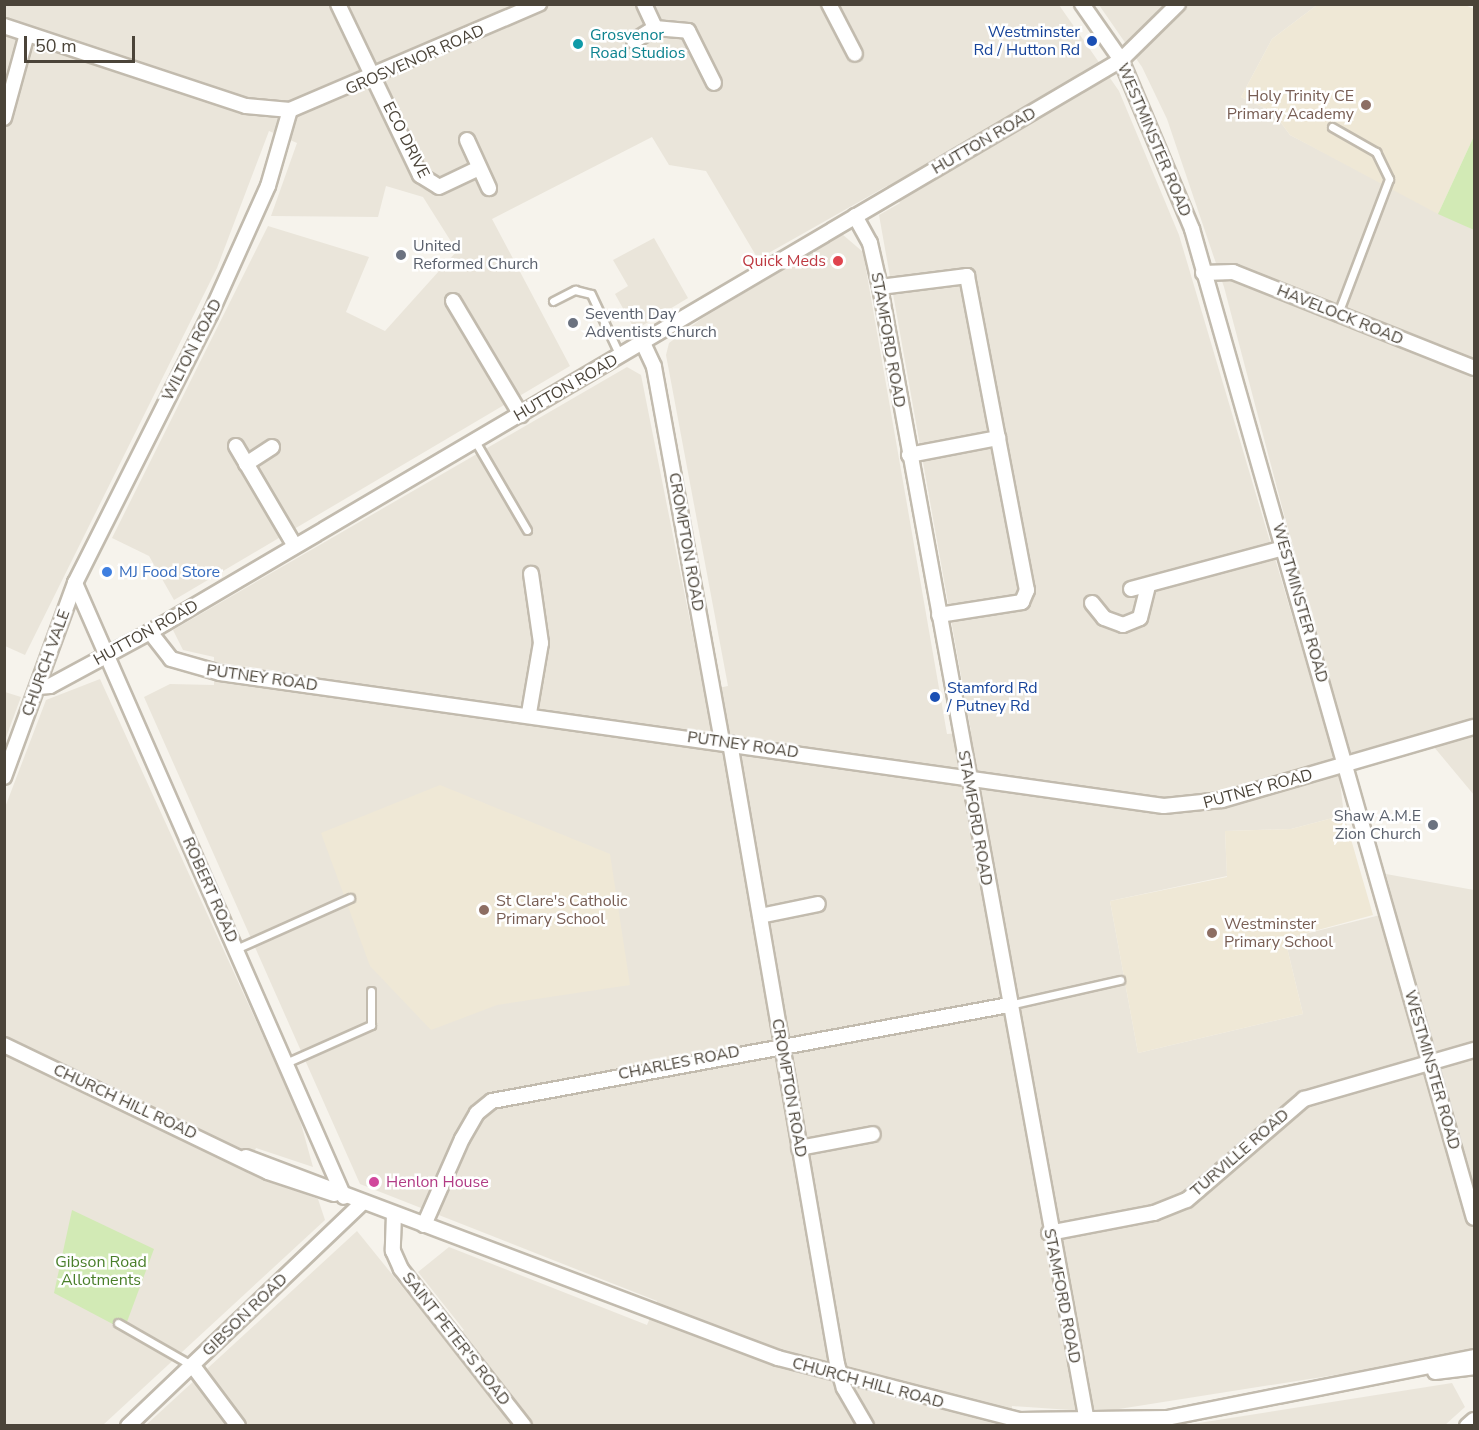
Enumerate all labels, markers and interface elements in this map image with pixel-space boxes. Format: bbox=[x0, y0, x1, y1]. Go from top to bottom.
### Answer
street label: GROSVENOR ROAD bbox=[343, 21, 487, 99]
place label: Westminster Rd / Hutton Rd bbox=[973, 22, 1080, 60]
scale bar bbox=[27, 24, 138, 62]
place label: Grosvenor Road Studios bbox=[590, 25, 685, 63]
text: 50 m bbox=[35, 34, 77, 58]
marker: Westminster Rd / Hutton Rd bbox=[1085, 34, 1099, 48]
marker: Grosvenor Road Studios bbox=[571, 37, 585, 51]
street label: WESTMINSTER ROAD bbox=[1113, 60, 1195, 220]
place label: Holy Trinity CE Primary Academy bbox=[1227, 86, 1354, 124]
marker: Holy Trinity CE Primary Academy bbox=[1359, 98, 1373, 112]
street label: ECO DRIVE bbox=[379, 99, 433, 181]
street label: HUTTON ROAD bbox=[929, 103, 1039, 179]
place label: United Reformed Church bbox=[413, 236, 538, 274]
marker: United Reformed Church bbox=[394, 248, 408, 262]
place label: Quick Meds bbox=[742, 251, 826, 271]
marker: Quick Meds bbox=[831, 254, 845, 268]
street label: STAMFORD ROAD bbox=[867, 271, 909, 409]
street label: HAVELOCK ROAD bbox=[1274, 281, 1406, 349]
street label: WILTON ROAD bbox=[158, 296, 226, 404]
place label: Seventh Day Adventists Church bbox=[585, 304, 717, 342]
marker: Seventh Day Adventists Church bbox=[566, 316, 580, 330]
street label: HUTTON ROAD bbox=[511, 350, 621, 426]
street label: CROMPTON ROAD bbox=[664, 471, 708, 613]
street label: WESTMINSTER ROAD bbox=[1268, 521, 1332, 685]
place label: MJ Food Store bbox=[119, 562, 220, 582]
marker: MJ Food Store bbox=[100, 565, 114, 579]
street label: HUTTON ROAD bbox=[90, 596, 202, 670]
street label: CHURCH VALE bbox=[18, 607, 74, 719]
street label: PUTNEY ROAD bbox=[205, 661, 319, 695]
place label: Stamford Rd / Putney Rd bbox=[947, 678, 1038, 716]
marker: Stamford Rd / Putney Rd bbox=[928, 690, 942, 704]
street label: PUTNEY ROAD bbox=[686, 728, 800, 762]
street label: STAMFORD ROAD bbox=[954, 749, 996, 887]
street label: PUTNEY ROAD bbox=[1201, 765, 1315, 813]
place label: Shaw A.M.E Zion Church bbox=[1334, 806, 1421, 844]
marker: Shaw A.M.E Zion Church bbox=[1426, 818, 1440, 832]
street label: ROBERT ROAD bbox=[178, 834, 242, 946]
place label: St Clare's Catholic Primary School bbox=[496, 891, 627, 929]
marker: St Clare's Catholic Primary School bbox=[477, 903, 491, 917]
place label: Westminster Primary School bbox=[1224, 914, 1333, 952]
marker: Westminster Primary School bbox=[1205, 926, 1219, 940]
street label: WESTMINSTER ROAD bbox=[1400, 988, 1464, 1152]
street label: CROMPTON ROAD bbox=[767, 1017, 811, 1159]
street label: CHARLES ROAD bbox=[617, 1042, 741, 1084]
street label: CHURCH HILL ROAD bbox=[50, 1060, 200, 1144]
street label: TURVILLE ROAD bbox=[1187, 1105, 1293, 1201]
place label: Henlon House bbox=[386, 1172, 489, 1192]
marker: Henlon House bbox=[367, 1175, 381, 1189]
street label: STAMFORD ROAD bbox=[1040, 1227, 1084, 1365]
park label: Gibson Road Allotments bbox=[55, 1252, 147, 1290]
street label: SAINT PETER'S ROAD bbox=[398, 1269, 514, 1409]
street label: GIBSON ROAD bbox=[198, 1270, 292, 1360]
street label: CHURCH HILL ROAD bbox=[790, 1354, 946, 1412]

